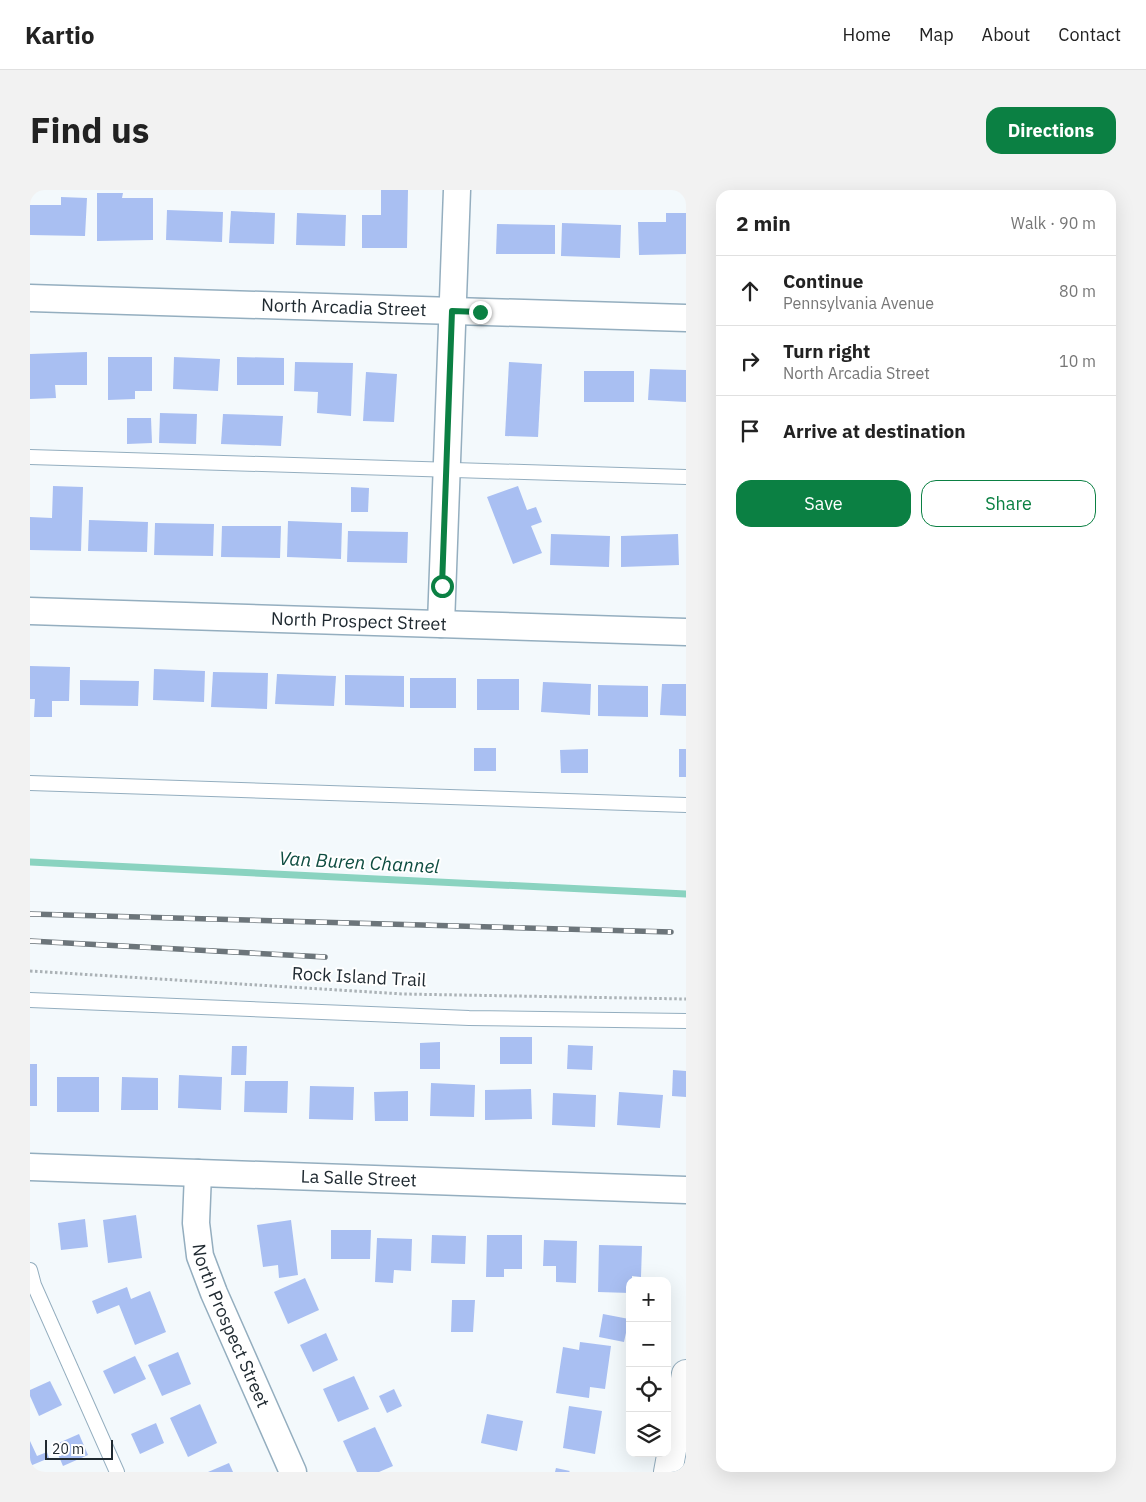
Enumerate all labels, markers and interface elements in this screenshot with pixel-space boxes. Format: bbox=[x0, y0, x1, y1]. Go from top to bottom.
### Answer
text: Kartio bbox=[25, 19, 95, 51]
text: Home bbox=[843, 23, 891, 46]
text: Map bbox=[919, 23, 954, 46]
text: About bbox=[982, 23, 1030, 46]
text: Contact bbox=[1058, 23, 1121, 46]
text: Find us bbox=[30, 107, 149, 153]
button: Directions bbox=[986, 107, 1116, 154]
text: 2 min bbox=[736, 209, 791, 237]
text: Walk · 90 m bbox=[1011, 213, 1096, 233]
text: Continue bbox=[783, 269, 863, 293]
icon: ahead bbox=[736, 277, 764, 305]
text: 80 m bbox=[1059, 281, 1096, 301]
street label: North Arcadia Street bbox=[261, 293, 427, 321]
text: Pennsylvania Avenue bbox=[783, 293, 934, 313]
route end bbox=[469, 301, 492, 324]
text: Turn right bbox=[783, 339, 870, 363]
icon: right bbox=[736, 347, 764, 375]
text: 10 m bbox=[1059, 351, 1096, 371]
text: North Arcadia Street bbox=[783, 363, 930, 383]
icon: arrive bbox=[736, 417, 764, 445]
text: Arrive at destination bbox=[783, 419, 966, 443]
button: Save bbox=[736, 480, 911, 527]
button: Share bbox=[921, 480, 1096, 527]
route start bbox=[431, 575, 454, 598]
street label: North Prospect Street bbox=[271, 607, 447, 635]
water label: Van Buren Channel bbox=[278, 846, 440, 878]
street label: Rock Island Trail bbox=[291, 961, 427, 992]
street label: La Salle Street bbox=[300, 1164, 417, 1192]
street label: North Prospect Street bbox=[188, 1242, 275, 1411]
map controls bbox=[626, 1277, 671, 1457]
button: + bbox=[626, 1277, 671, 1322]
button: − bbox=[626, 1322, 671, 1367]
button: locate bbox=[626, 1367, 671, 1412]
button: layers bbox=[626, 1412, 671, 1457]
scale bar bbox=[45, 1437, 112, 1460]
text: 20 m bbox=[52, 1440, 84, 1458]

